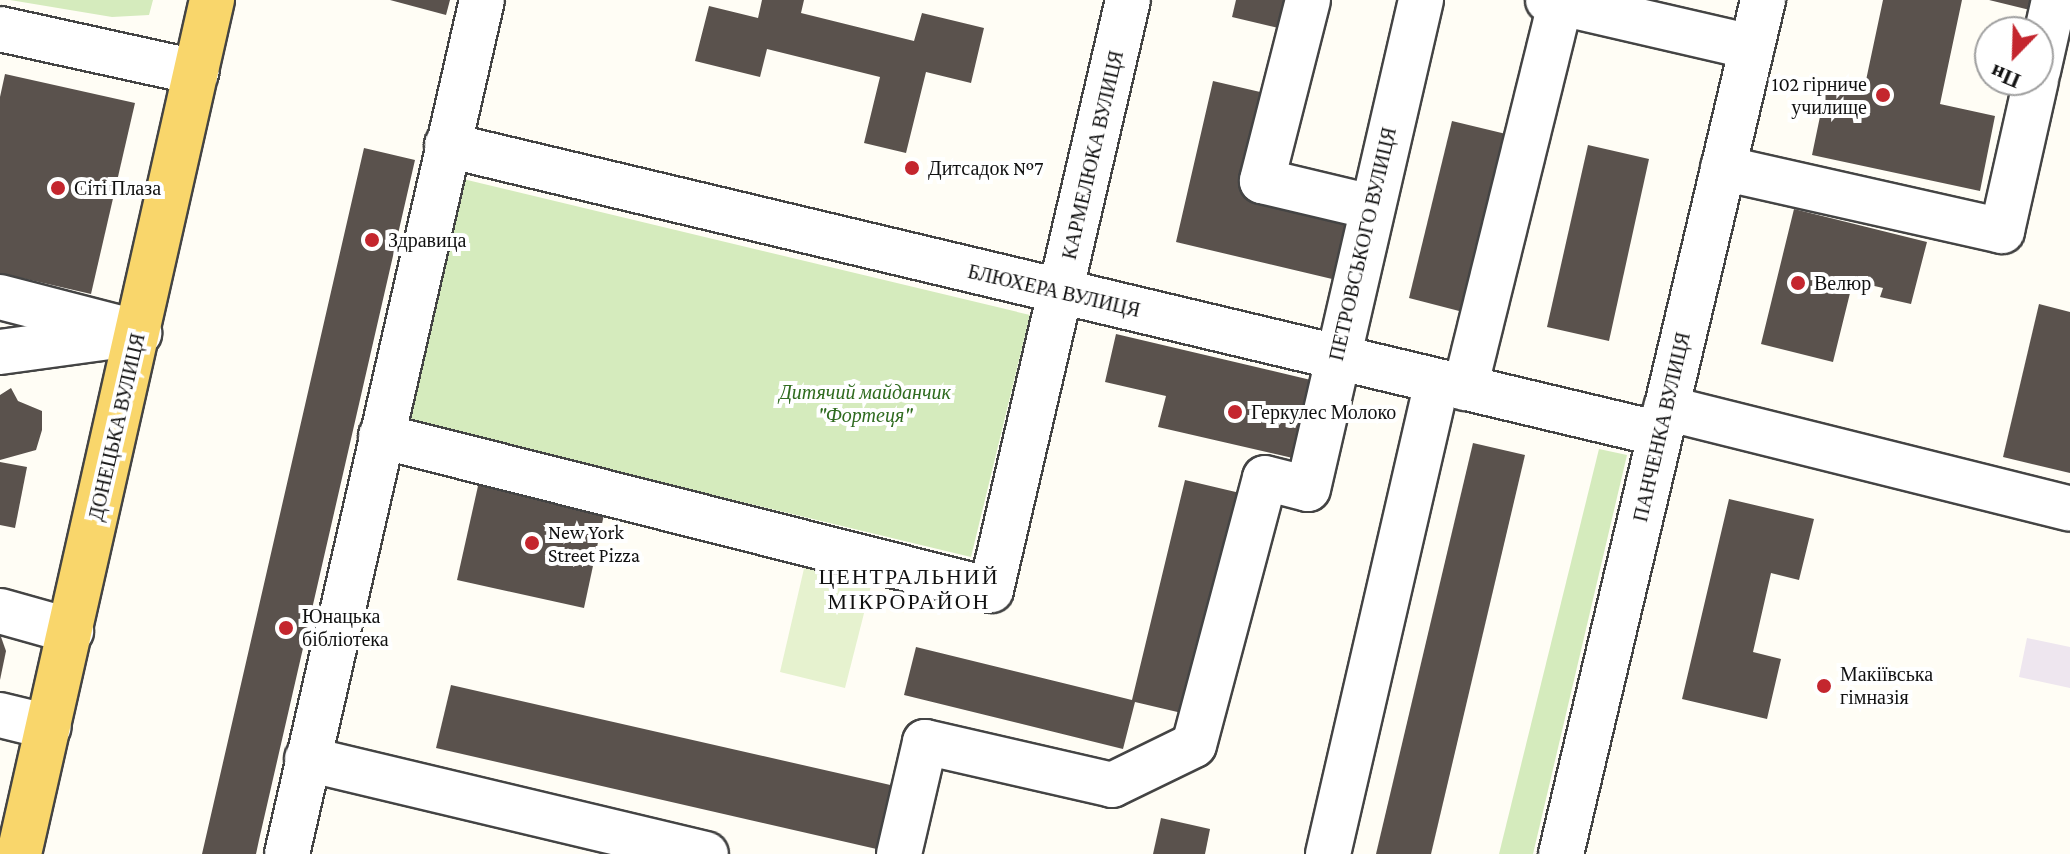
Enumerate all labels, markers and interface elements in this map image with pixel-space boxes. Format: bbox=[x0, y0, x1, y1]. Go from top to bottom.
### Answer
north arrow bbox=[1974, 16, 2054, 96]
street label: КАРМЕЛЮКА ВУЛИЦЯ bbox=[1057, 48, 1129, 262]
text: Пн bbox=[1987, 59, 2024, 94]
place label: 102 гірниче училище bbox=[1772, 72, 1867, 119]
marker: 102 гірниче училище bbox=[1874, 86, 1892, 104]
street label: ПЕТРОВСЬКОГО ВУЛИЦЯ bbox=[1324, 125, 1402, 363]
place label: Дитсадок №7 bbox=[928, 156, 1043, 180]
marker: Дитсадок №7 bbox=[903, 159, 921, 177]
place label: Сіті Плаза bbox=[74, 176, 161, 200]
marker: Сіті Плаза bbox=[49, 179, 67, 197]
place label: Здравица bbox=[388, 228, 466, 252]
marker: Здравица bbox=[363, 231, 381, 249]
street label: БЛЮХЕРА ВУЛИЦЯ bbox=[965, 259, 1143, 323]
place label: Велюр bbox=[1814, 271, 1871, 295]
marker: Велюр bbox=[1789, 274, 1807, 292]
street label: ПАНЧЕНКА ВУЛИЦЯ bbox=[1628, 330, 1696, 524]
street label: ДОНЕЦЬКА ВУЛИЦЯ bbox=[84, 331, 150, 523]
park label: Дитячий майданчик "Фортеця" bbox=[779, 380, 951, 427]
place label: Геркулес Молоко bbox=[1251, 400, 1396, 424]
marker: Геркулес Молоко bbox=[1226, 403, 1244, 421]
place label: New York Street Pizza bbox=[548, 520, 640, 567]
marker: New York Street Pizza bbox=[523, 534, 541, 552]
district label: ЦЕНТРАЛЬНИЙ МІКРОРАЙОН bbox=[818, 563, 1000, 614]
place label: Юнацька бібліотека bbox=[302, 604, 389, 651]
marker: Юнацька бібліотека bbox=[277, 619, 295, 637]
place label: Макіївська гімназія bbox=[1840, 662, 1933, 709]
marker: Макіївська гімназія bbox=[1815, 677, 1833, 695]

